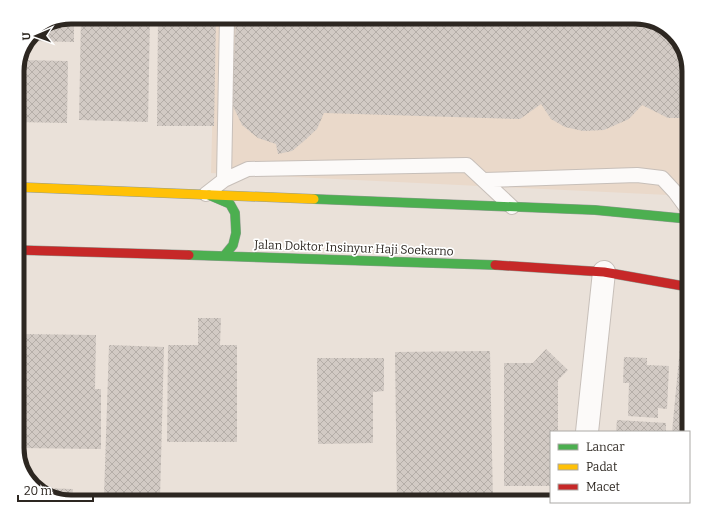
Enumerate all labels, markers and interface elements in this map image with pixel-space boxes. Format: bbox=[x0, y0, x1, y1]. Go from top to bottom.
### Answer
north arrow bbox=[16, 16, 56, 56]
text: U bbox=[20, 32, 33, 41]
street label: Jalan Doktor Insinyur Haji Soekarno bbox=[253, 237, 454, 258]
legend bbox=[550, 431, 690, 503]
text: Lancar bbox=[586, 440, 625, 454]
text: Padat bbox=[586, 460, 618, 474]
scale bar bbox=[18, 477, 93, 503]
text: Macet bbox=[586, 480, 621, 494]
text: 20 m bbox=[24, 484, 53, 498]

